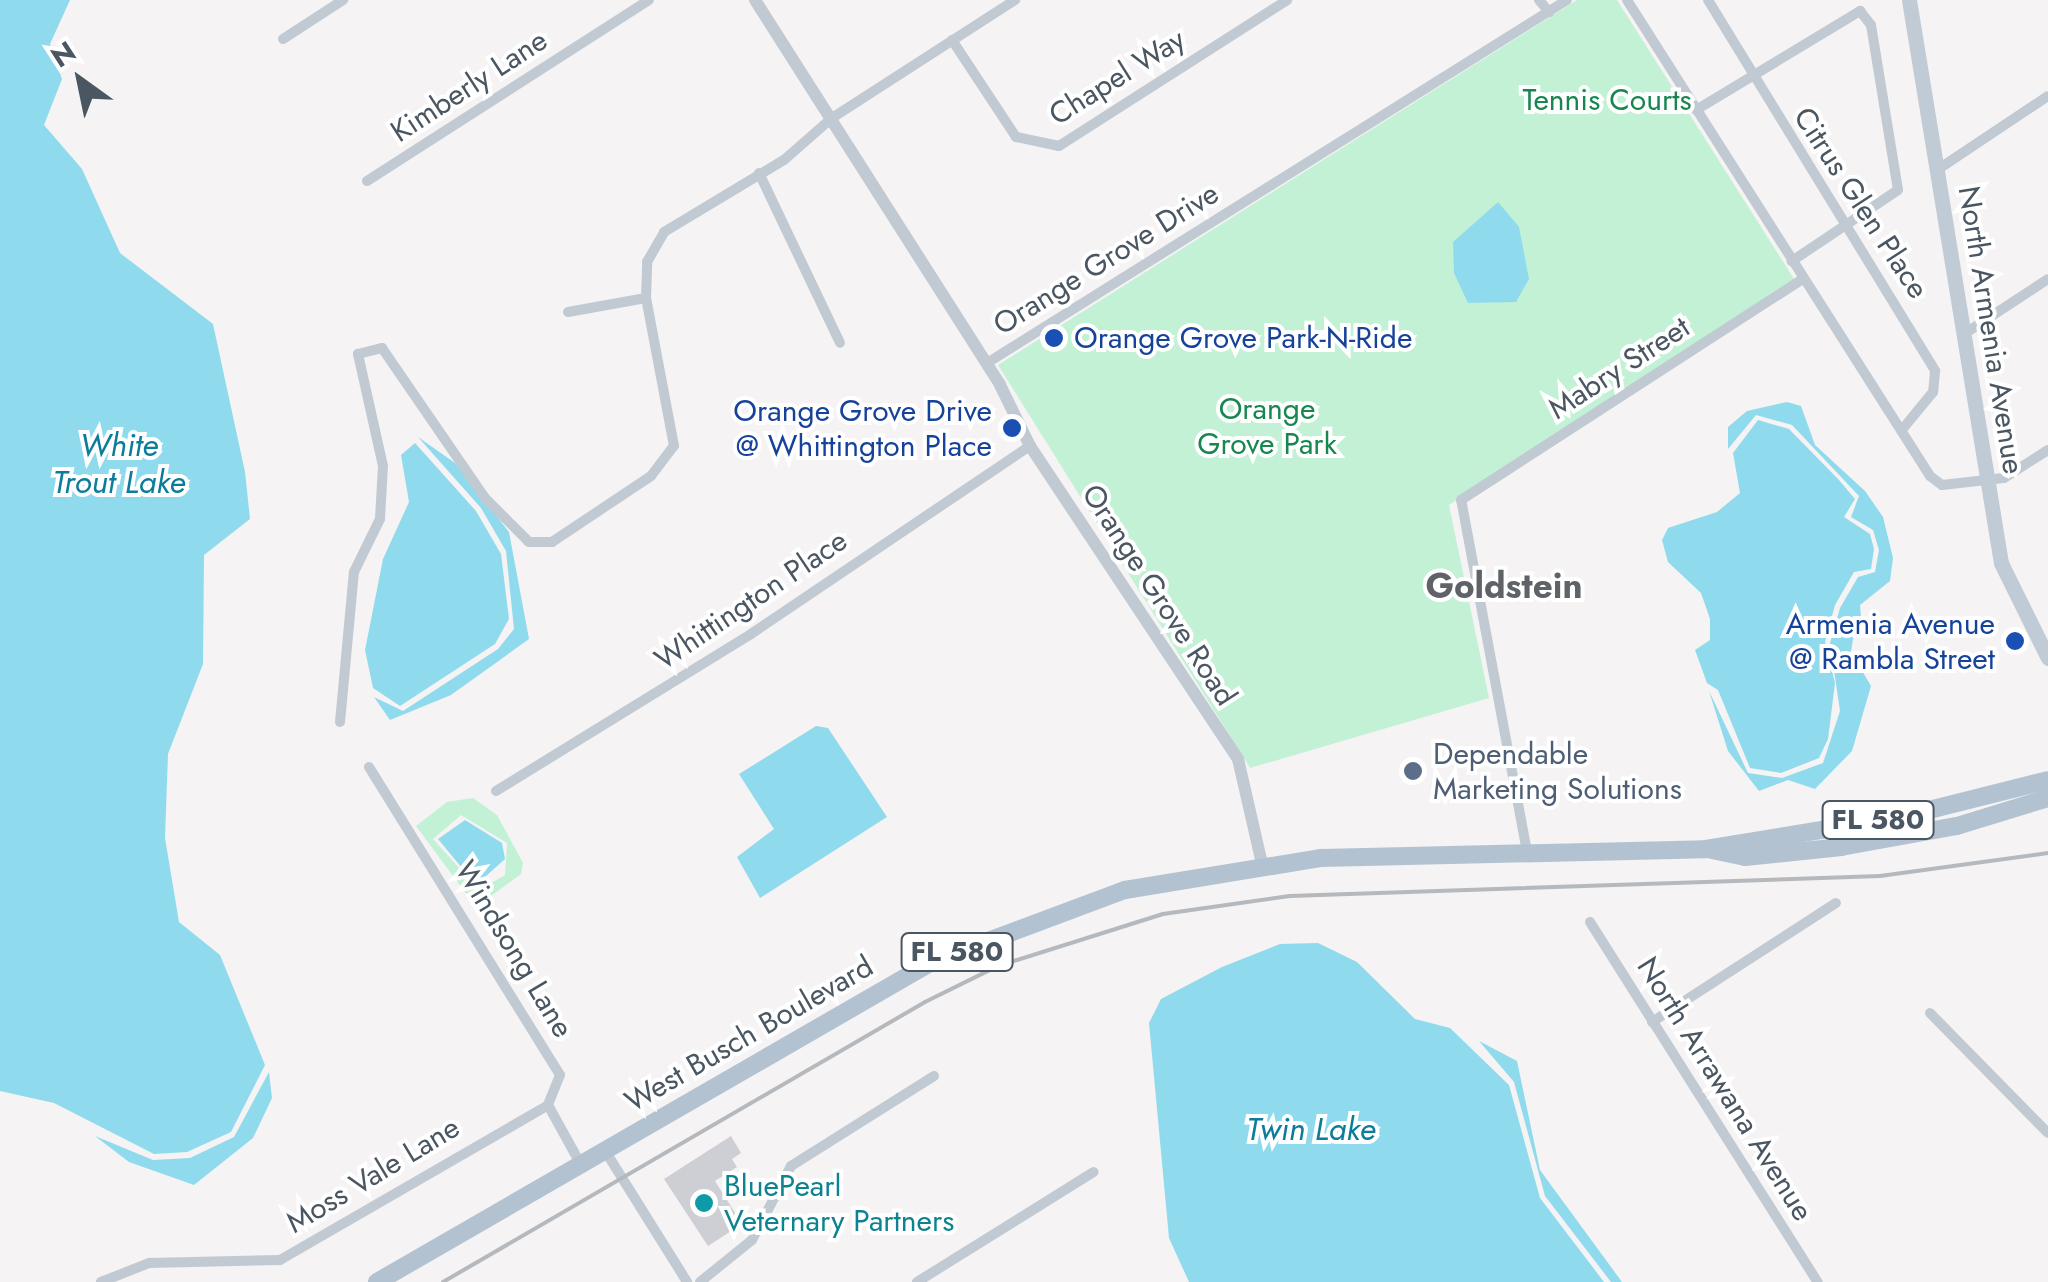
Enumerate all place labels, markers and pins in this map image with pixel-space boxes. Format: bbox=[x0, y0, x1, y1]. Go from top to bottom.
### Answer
place label: Orange Grove Park-N-Ride bbox=[1074, 320, 1412, 356]
marker: Orange Grove Park-N-Ride bbox=[1043, 327, 1065, 349]
place label: Orange Grove Drive @ Whittington Place bbox=[733, 393, 992, 464]
marker: Orange Grove Drive @ Whittington Place bbox=[1001, 417, 1023, 439]
place label: Armenia Avenue @ Rambla Street bbox=[1786, 606, 1995, 676]
marker: Armenia Avenue @ Rambla Street bbox=[2004, 630, 2026, 652]
place label: Dependable Marketing Solutions bbox=[1433, 736, 1682, 806]
marker: Dependable Marketing Solutions bbox=[1402, 760, 1424, 782]
place label: BluePearl Veternary Partners bbox=[724, 1168, 954, 1238]
marker: BluePearl Veternary Partners bbox=[693, 1192, 715, 1214]

